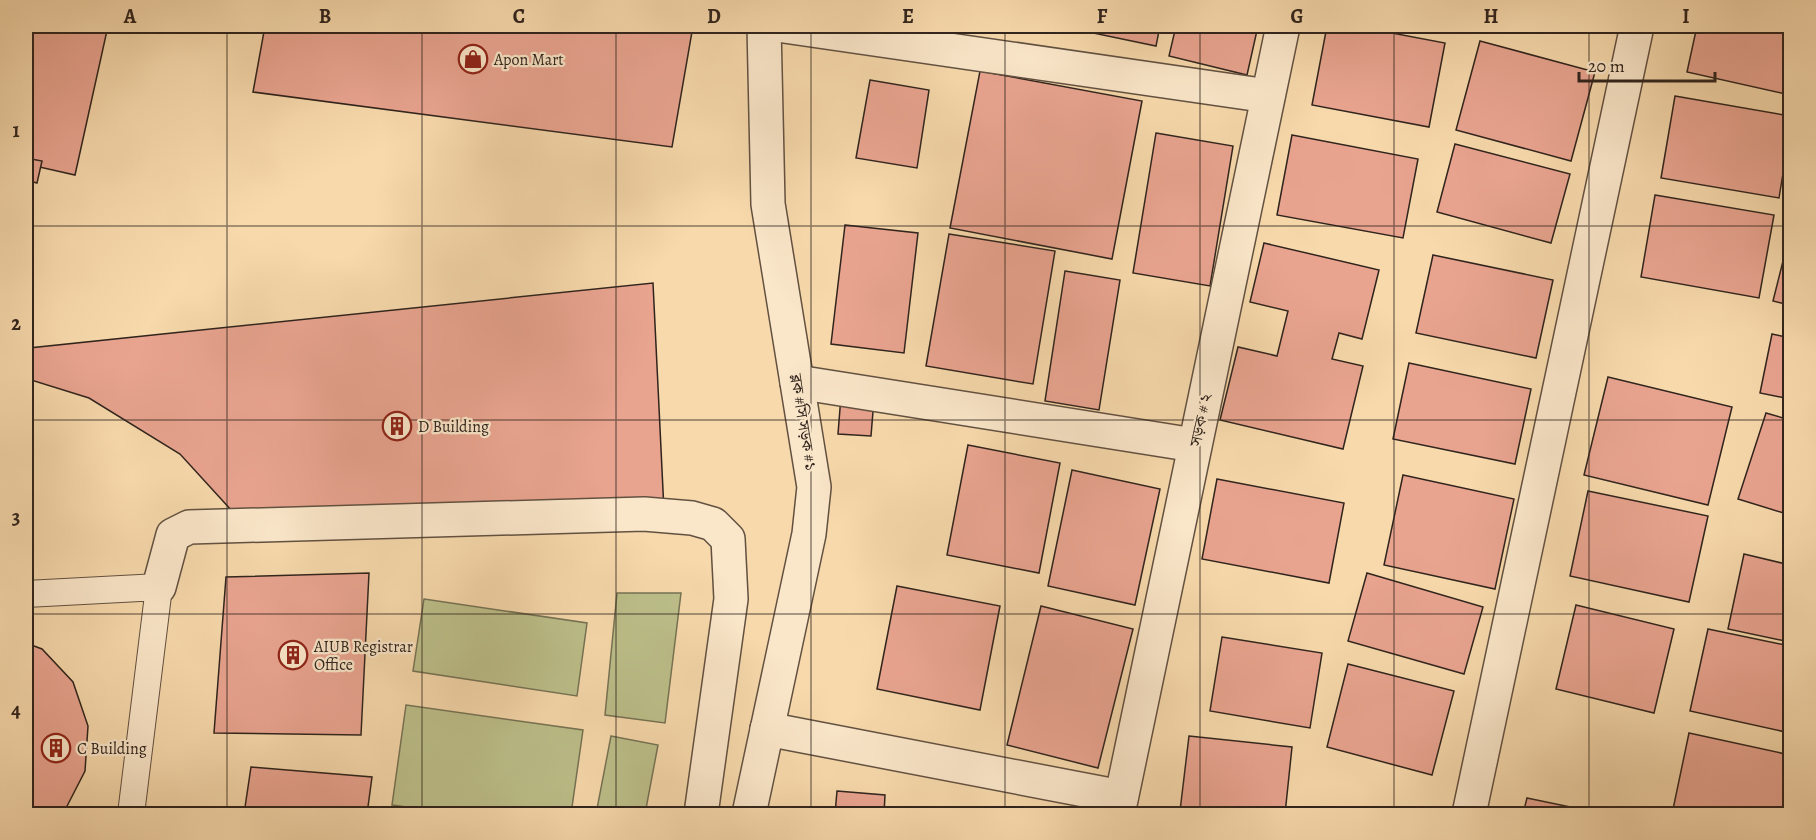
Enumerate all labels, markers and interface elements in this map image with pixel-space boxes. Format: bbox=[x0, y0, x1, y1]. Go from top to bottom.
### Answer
text: A bbox=[123, 3, 137, 30]
text: B bbox=[319, 3, 331, 30]
text: C bbox=[513, 3, 525, 30]
text: D bbox=[707, 3, 721, 30]
text: E bbox=[902, 3, 914, 30]
text: F bbox=[1097, 3, 1108, 30]
text: G bbox=[1290, 3, 1304, 30]
text: H bbox=[1484, 3, 1499, 30]
text: I bbox=[1682, 3, 1690, 30]
shop icon: Apon Mart bbox=[457, 43, 489, 75]
scale bar bbox=[1579, 45, 1716, 83]
place label: Apon Mart bbox=[493, 49, 564, 71]
text: 20 m bbox=[1588, 54, 1625, 78]
text: 1 bbox=[12, 117, 20, 144]
text: 2 bbox=[11, 310, 21, 337]
street label: ব্লক #সি সড়ক #১ bbox=[784, 371, 822, 472]
street label: সড়ক # ২ bbox=[1184, 391, 1217, 449]
building icon: D Building bbox=[381, 410, 413, 442]
place label: D Building bbox=[418, 416, 489, 438]
text: 3 bbox=[12, 504, 20, 531]
place label: AIUB Registrar Office bbox=[313, 636, 413, 676]
building icon: AIUB Registrar Office bbox=[277, 639, 309, 671]
text: 4 bbox=[11, 697, 21, 724]
building icon: C Building bbox=[40, 732, 72, 764]
place label: C Building bbox=[77, 738, 147, 760]

